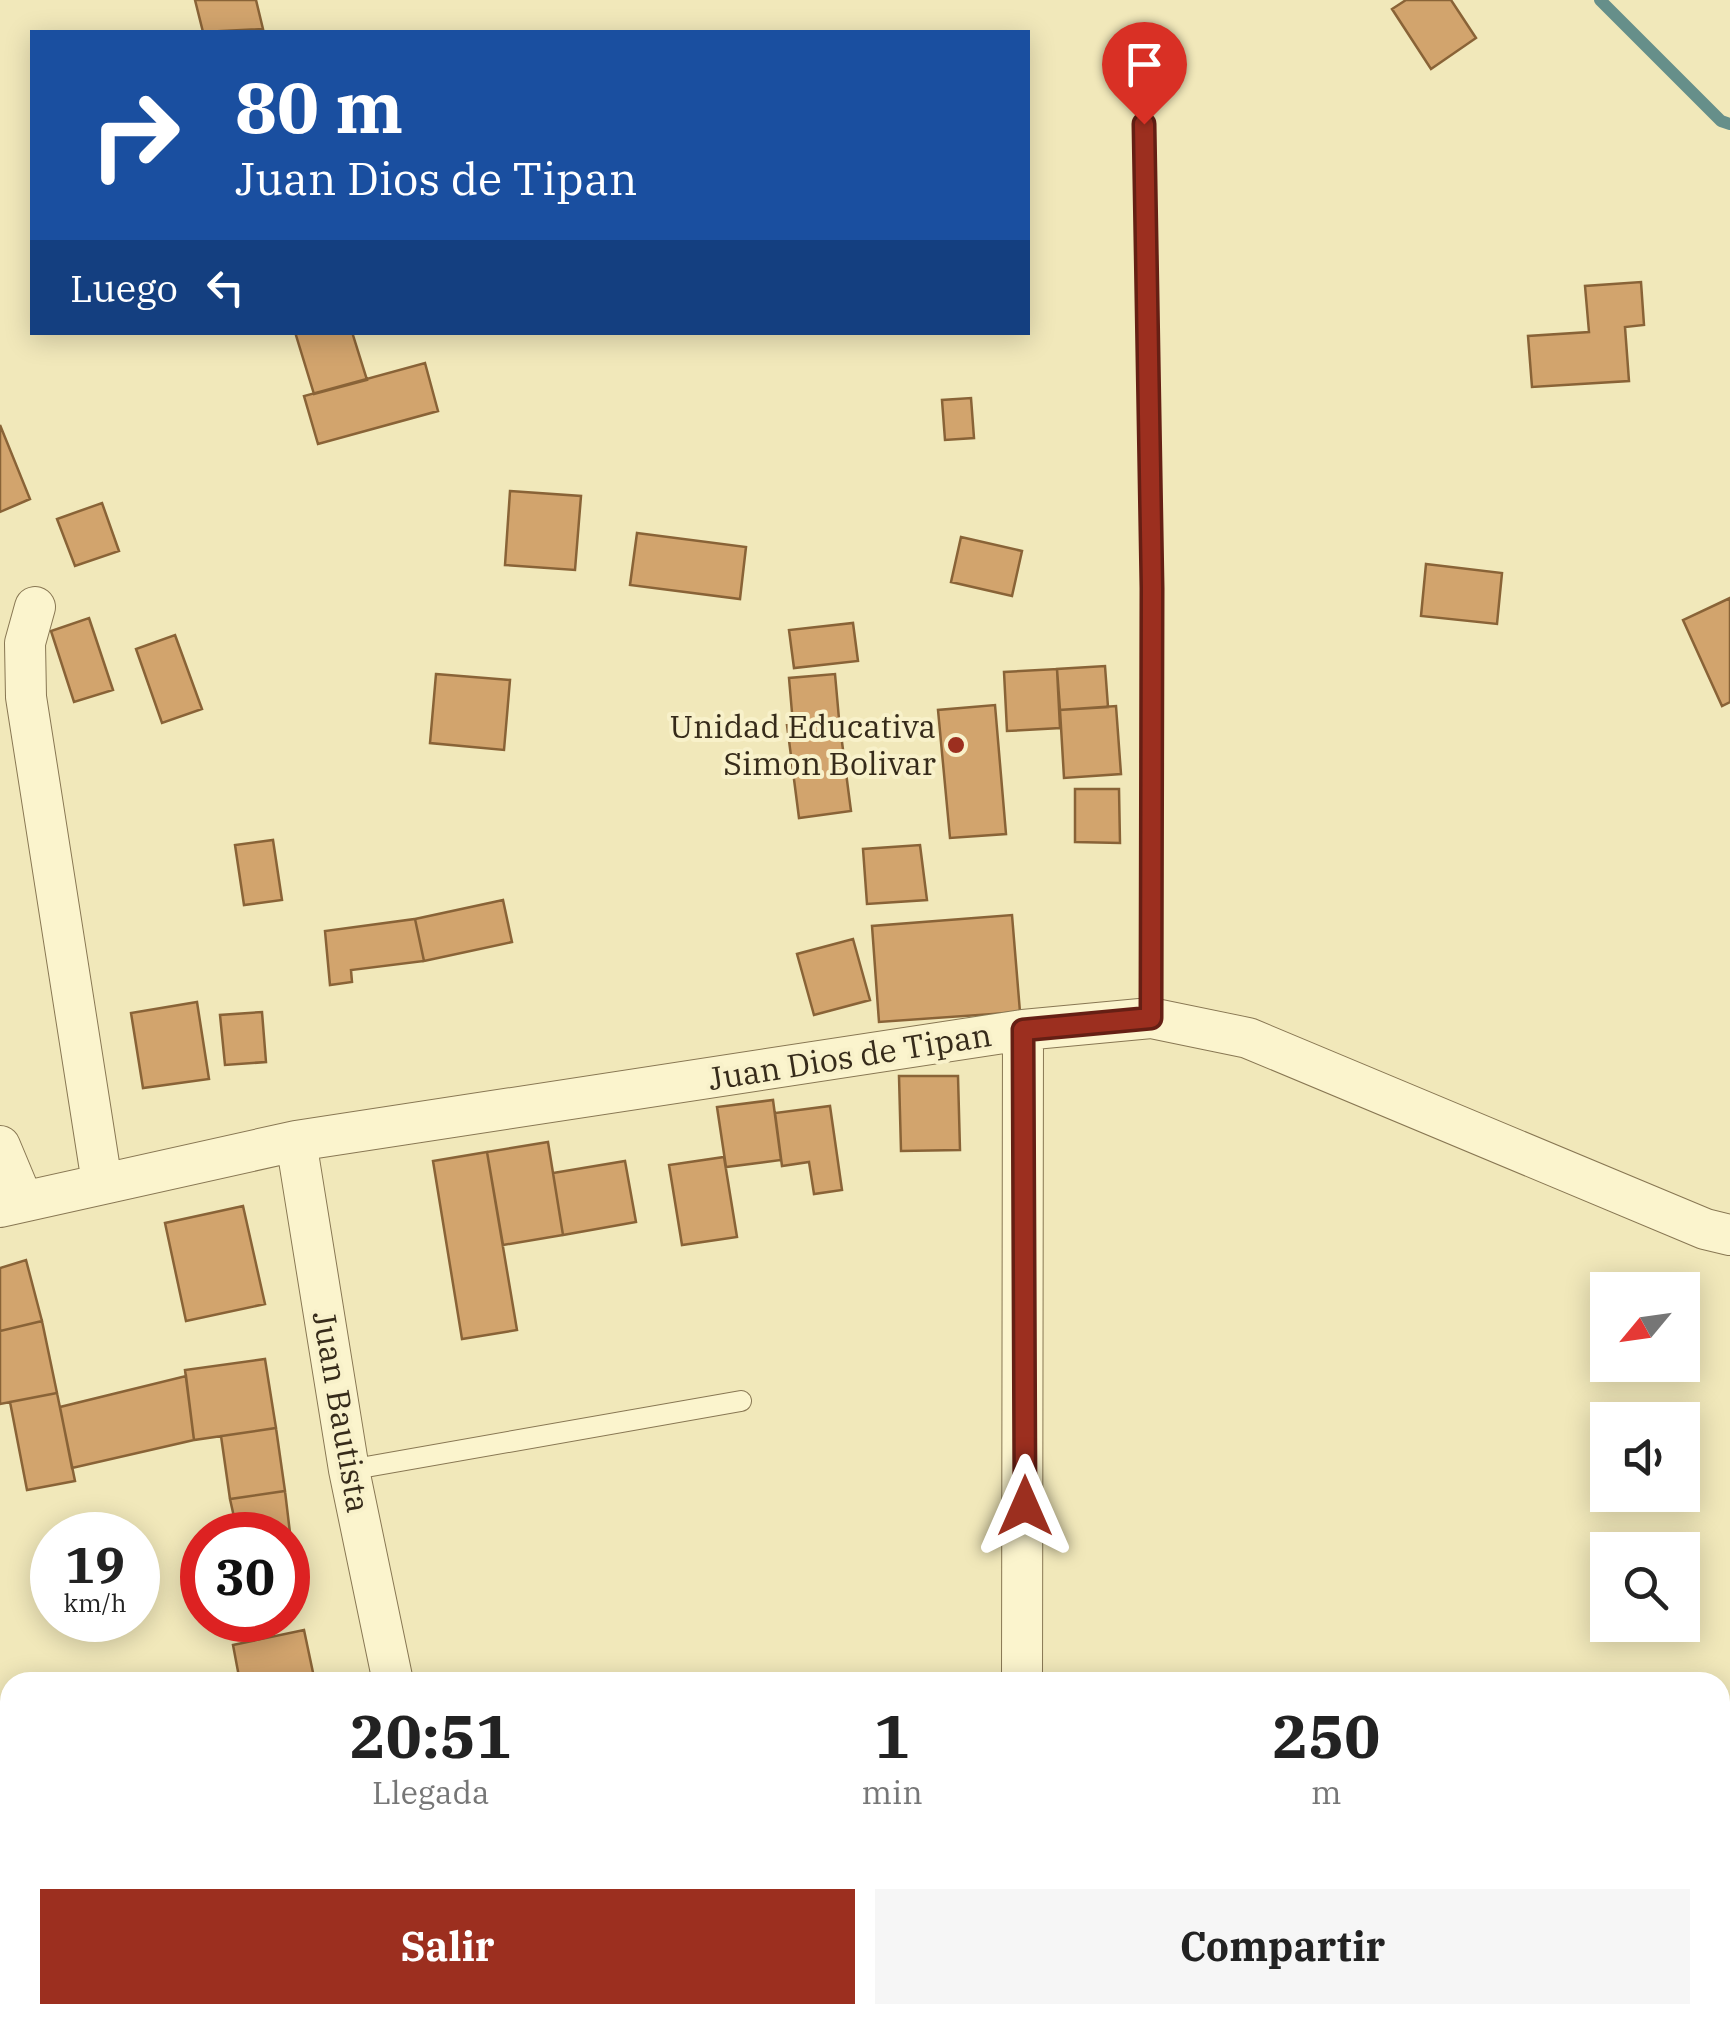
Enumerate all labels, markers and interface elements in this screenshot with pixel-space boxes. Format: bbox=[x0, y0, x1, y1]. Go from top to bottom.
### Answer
pin bbox=[1102, 22, 1187, 125]
icon: arrive bbox=[1117, 37, 1172, 92]
text: 80 m bbox=[235, 61, 403, 152]
icon: right bbox=[70, 70, 200, 200]
text: Juan Dios de Tipan bbox=[235, 149, 637, 207]
icon: left bbox=[198, 260, 253, 315]
text: Luego bbox=[70, 263, 178, 312]
place label: Unidad Educativa Simon Bolivar bbox=[670, 705, 936, 784]
marker: Unidad Educativa Simon Bolivar bbox=[945, 734, 967, 756]
street label: Juan Dios de Tipan bbox=[705, 1013, 994, 1099]
north arrow bbox=[1590, 1272, 1700, 1382]
map controls bbox=[1590, 1272, 1700, 1642]
street label: Juan Bautista bbox=[304, 1308, 380, 1516]
button: sound bbox=[1590, 1402, 1700, 1512]
position arrow bbox=[973, 1454, 1077, 1558]
speed limit sign: 30 bbox=[180, 1512, 310, 1642]
text: 19 bbox=[65, 1532, 125, 1597]
button: search bbox=[1590, 1532, 1700, 1642]
text: km/h bbox=[63, 1586, 127, 1619]
text: 20:51 bbox=[350, 1696, 512, 1775]
text: 1 bbox=[874, 1696, 910, 1775]
text: 250 bbox=[1272, 1696, 1380, 1775]
text: Llegada bbox=[372, 1771, 490, 1813]
text: min bbox=[862, 1771, 923, 1813]
text: m bbox=[1311, 1771, 1342, 1813]
button: Salir bbox=[40, 1889, 855, 2004]
button: Compartir bbox=[875, 1889, 1690, 2004]

